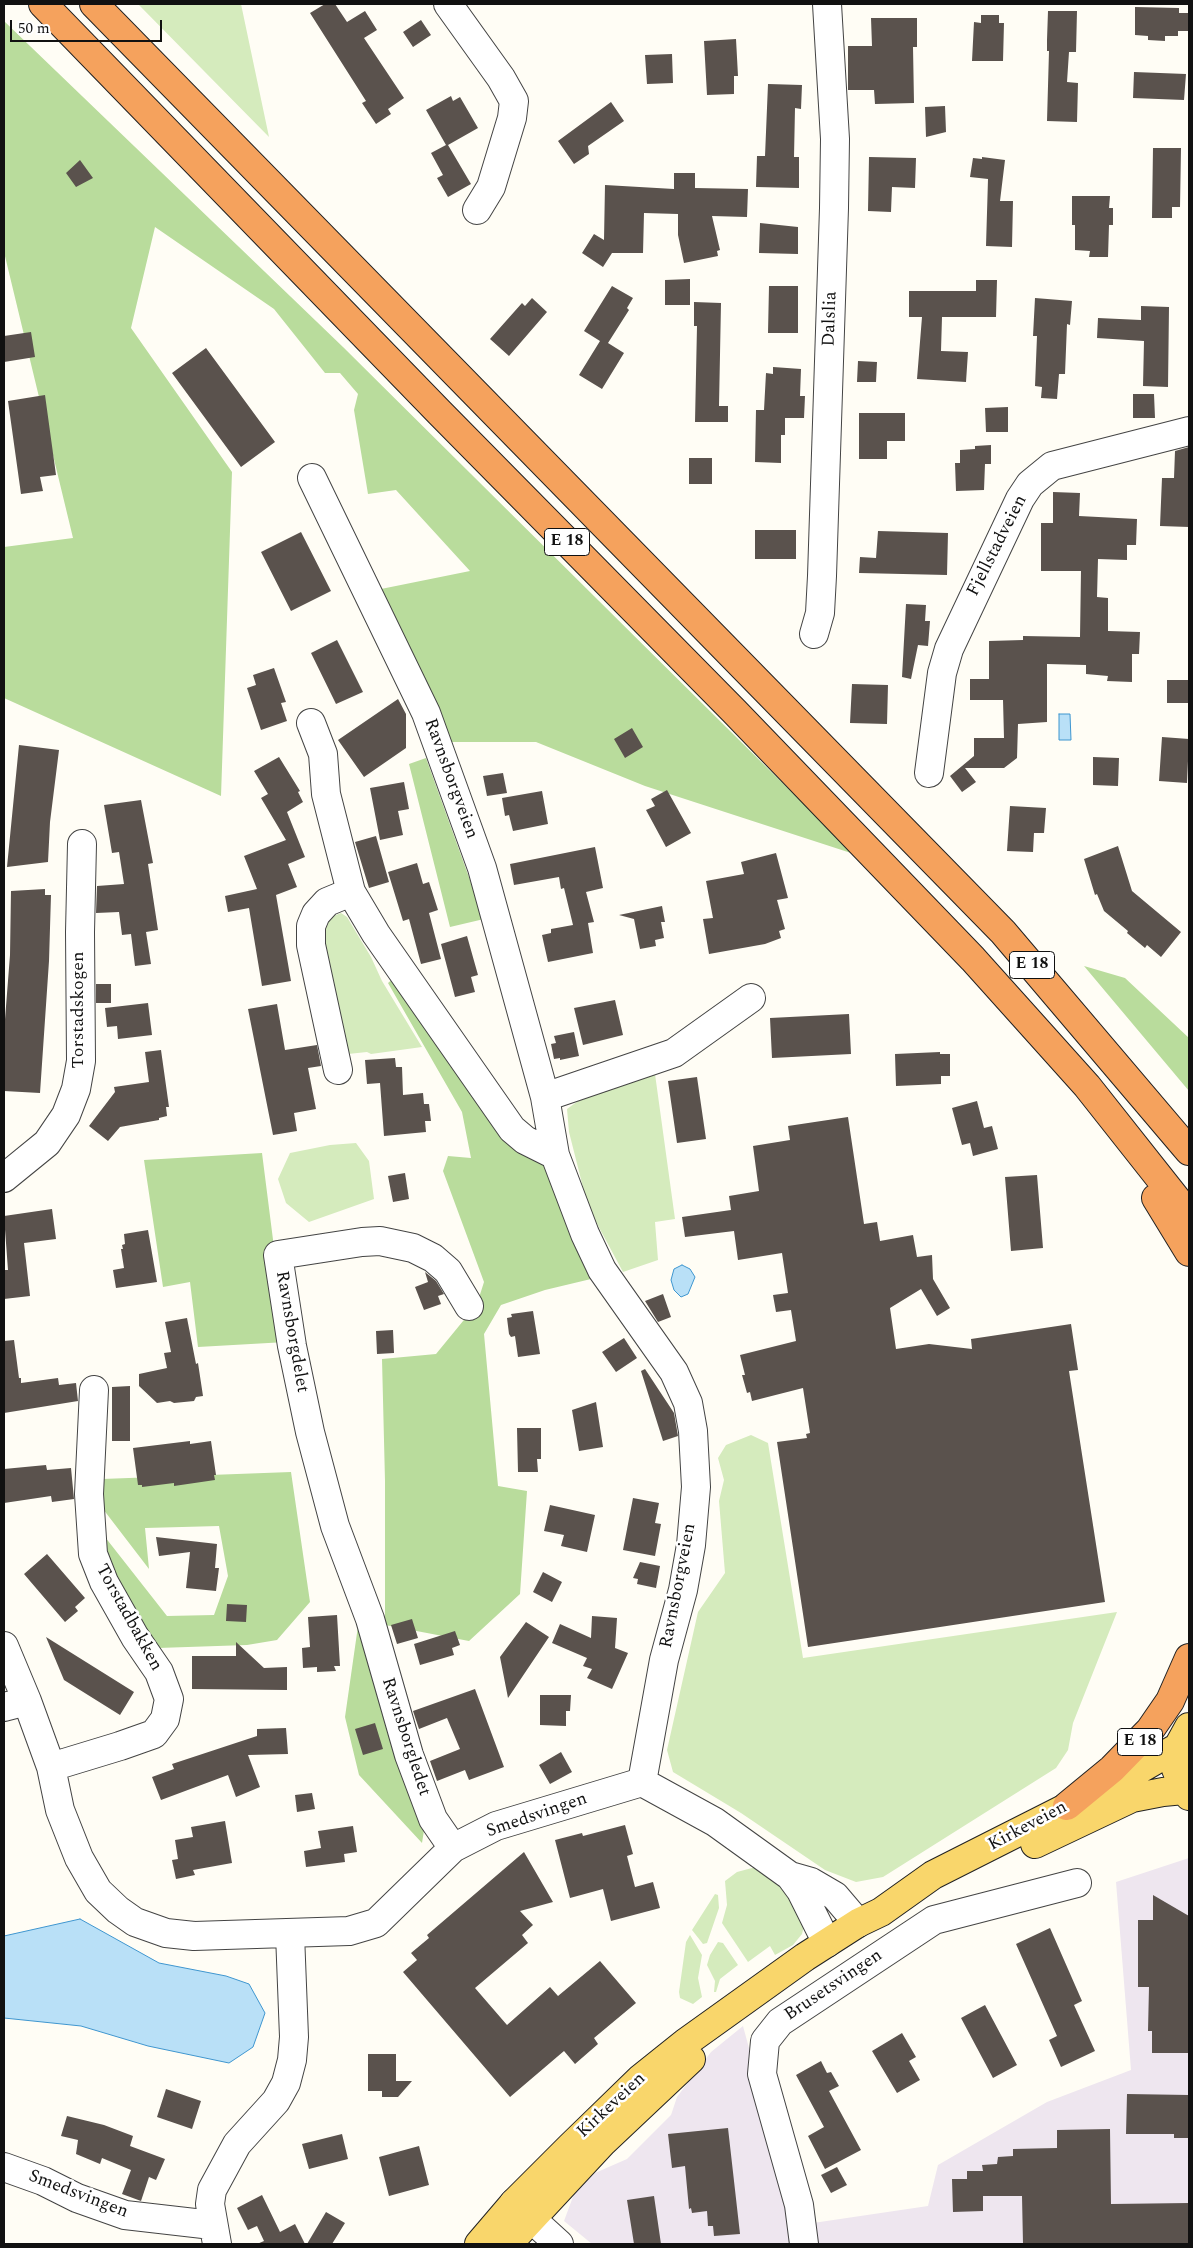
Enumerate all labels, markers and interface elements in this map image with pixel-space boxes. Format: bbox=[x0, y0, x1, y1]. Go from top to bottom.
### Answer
scale bar bbox=[12, 10, 165, 42]
text: 50 m bbox=[18, 17, 50, 40]
street label: Dalslia bbox=[819, 291, 843, 347]
street label: Fjellstadveien bbox=[963, 492, 1033, 600]
road number: E 18 bbox=[544, 528, 590, 556]
street label: Ravnsborgveien bbox=[418, 716, 482, 842]
street label: Torstadskogen bbox=[68, 952, 90, 1068]
road number: E 18 bbox=[1010, 952, 1054, 978]
street label: Ravnsborgdelet bbox=[270, 1269, 312, 1395]
street label: Ravnsborgveien bbox=[656, 1522, 702, 1650]
street label: Torstadbakken bbox=[90, 1561, 166, 1675]
street label: Ravnsborgledet bbox=[376, 1675, 434, 1799]
road number: E 18 bbox=[1118, 1728, 1162, 1755]
street label: Smedsvingen bbox=[484, 1789, 590, 1843]
street label: Kirkeveien bbox=[985, 1797, 1071, 1857]
street label: Brusetsvingen bbox=[781, 1945, 887, 2027]
street label: Kirkeveien bbox=[573, 2069, 651, 2143]
street label: Smedsvingen bbox=[25, 2166, 131, 2224]

